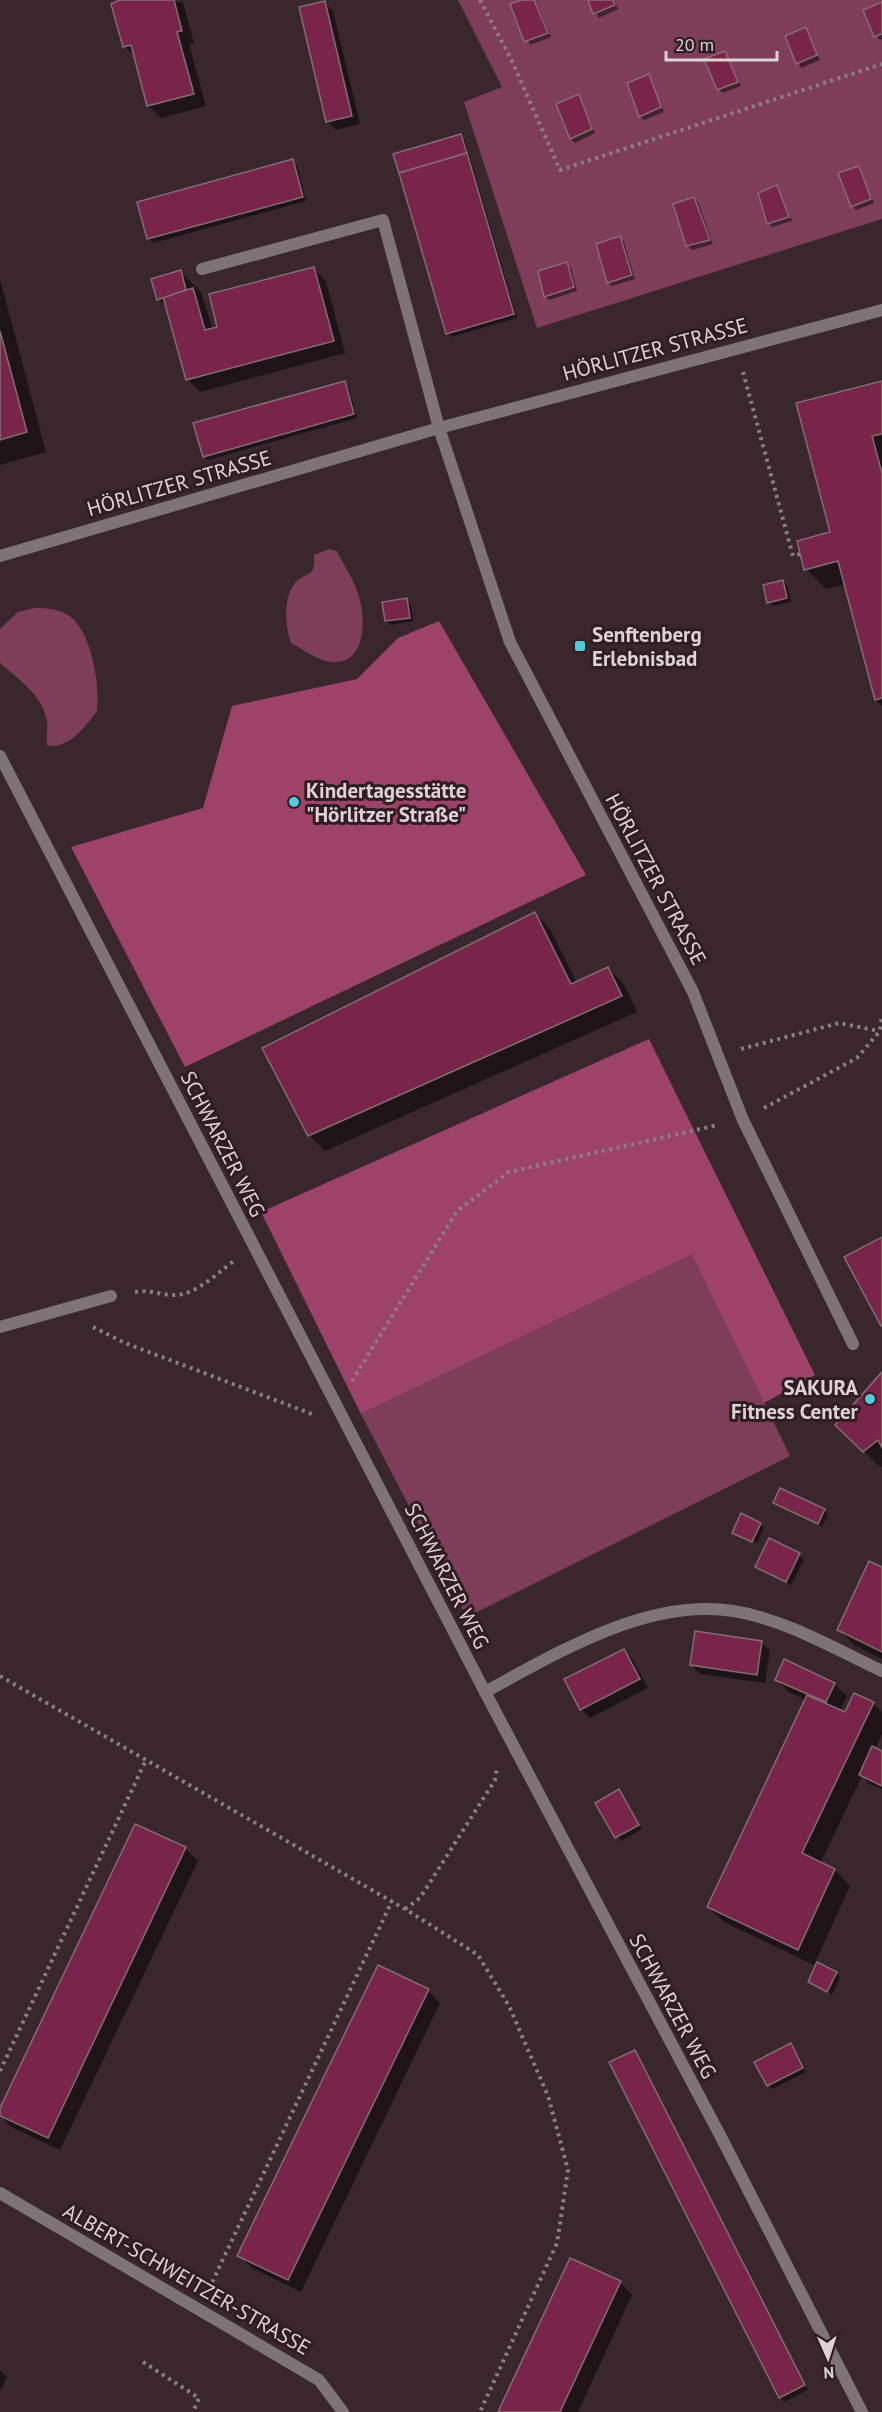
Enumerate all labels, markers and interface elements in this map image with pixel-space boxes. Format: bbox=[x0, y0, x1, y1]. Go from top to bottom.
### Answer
scale bar bbox=[666, 24, 777, 62]
text: 20 m bbox=[675, 33, 714, 56]
street label: HÖRLITZER STRASSE bbox=[560, 311, 750, 387]
street label: HÖRLITZER STRASSE bbox=[84, 444, 274, 522]
place label: Senftenberg Erlebnisbad bbox=[592, 621, 702, 672]
marker: Senftenberg Erlebnisbad bbox=[573, 639, 587, 653]
place label: Kindertagesstätte "Hörlitzer Straße" bbox=[306, 777, 466, 828]
street label: HÖRLITZER STRASSE bbox=[599, 789, 713, 969]
marker: Kindertagesstätte "Hörlitzer Straße" bbox=[287, 795, 301, 809]
street label: SCHWARZER WEG bbox=[175, 1066, 271, 1222]
place label: SAKURA Fitness Center bbox=[731, 1374, 859, 1425]
marker: SAKURA Fitness Center bbox=[863, 1392, 877, 1406]
street label: SCHWARZER WEG bbox=[399, 1498, 495, 1654]
street label: SCHWARZER WEG bbox=[623, 1929, 723, 2083]
street label: ALBERT-SCHWEITZER-STRASSE bbox=[59, 2197, 315, 2361]
north arrow bbox=[798, 2328, 858, 2388]
text: N bbox=[823, 2363, 835, 2383]

